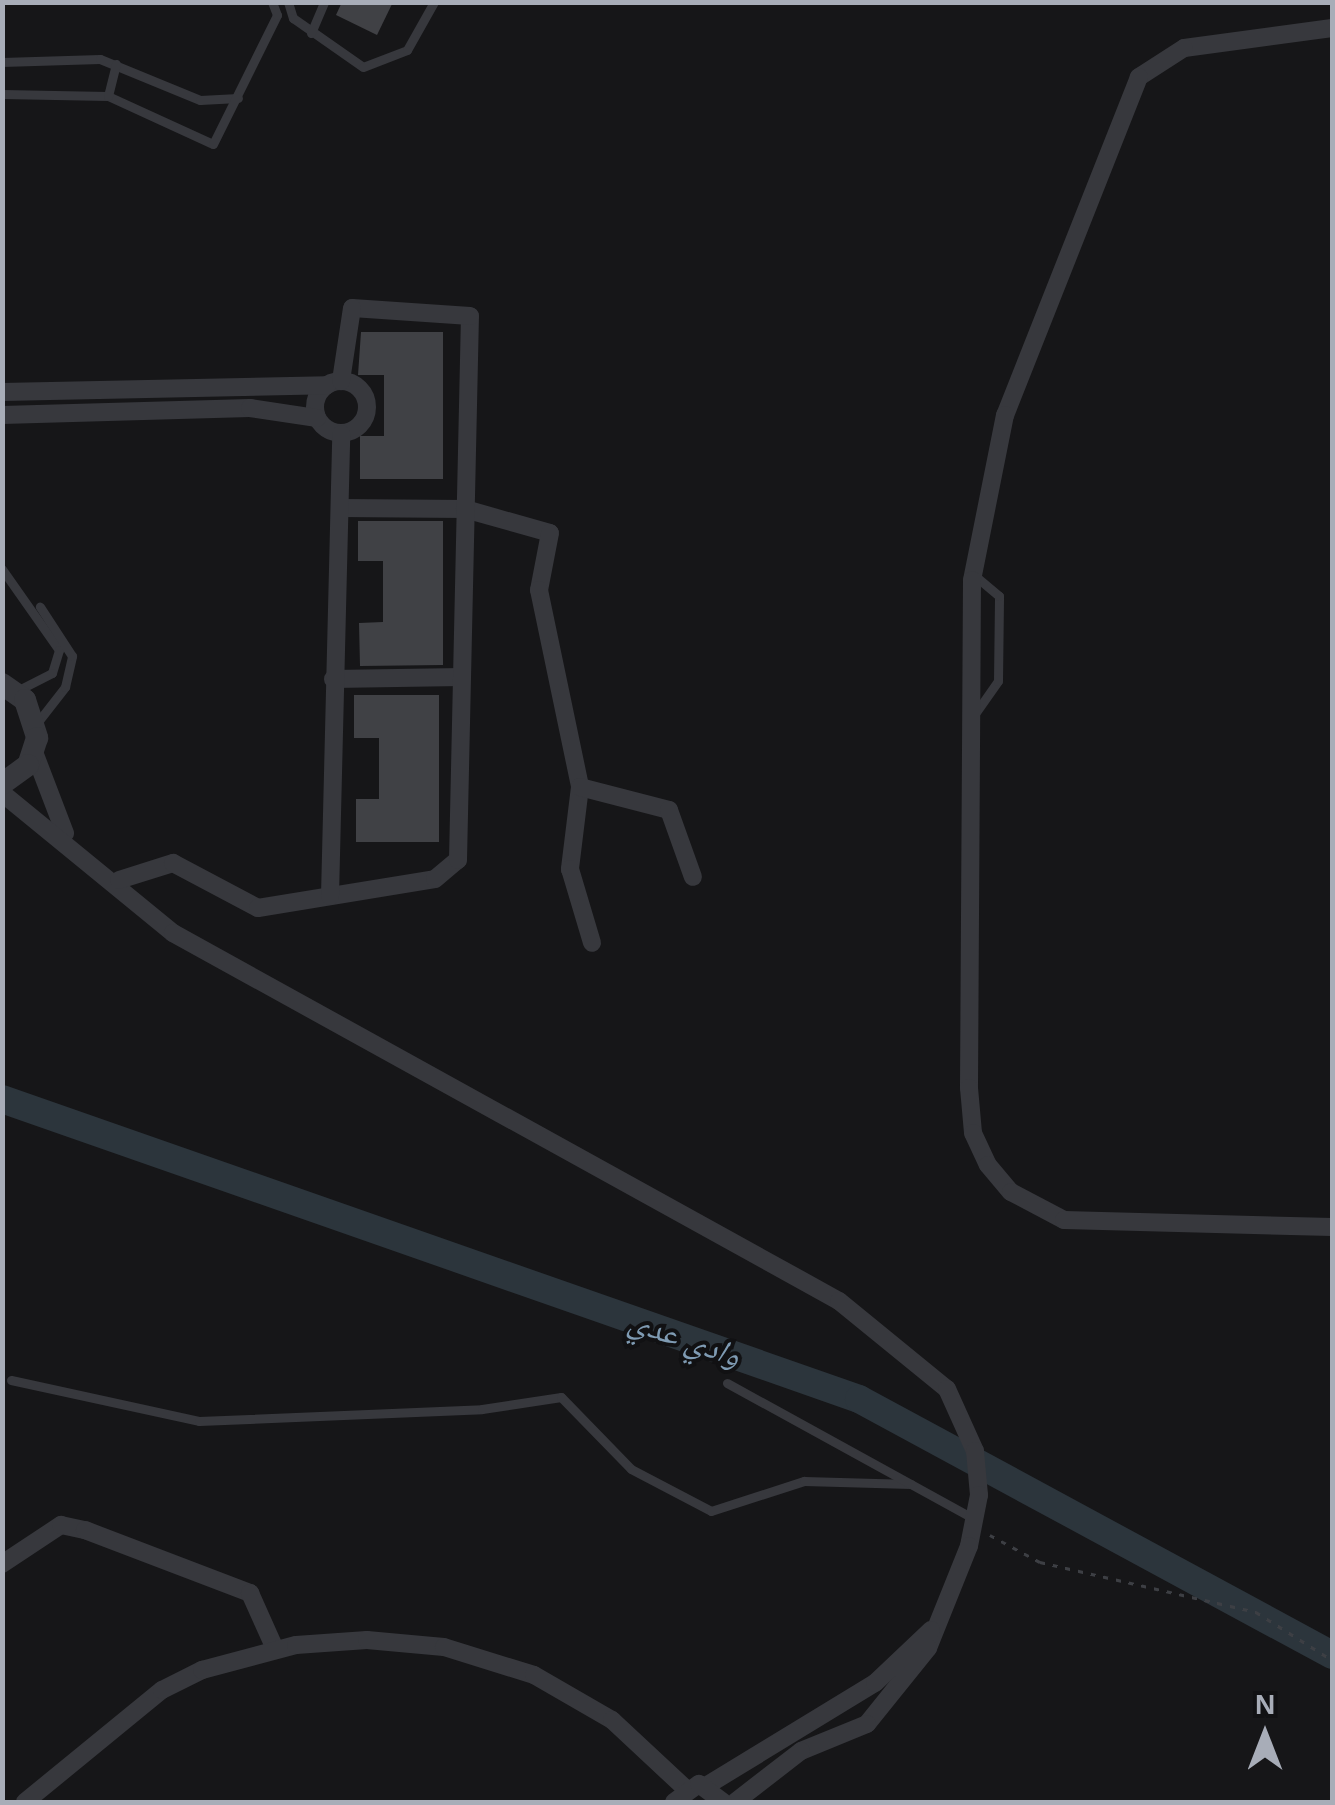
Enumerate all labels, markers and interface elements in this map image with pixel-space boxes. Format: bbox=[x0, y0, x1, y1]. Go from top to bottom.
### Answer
water label: وادي عدي bbox=[624, 1301, 746, 1375]
north arrow bbox=[1215, 1685, 1315, 1785]
text: N bbox=[1255, 1689, 1275, 1720]

